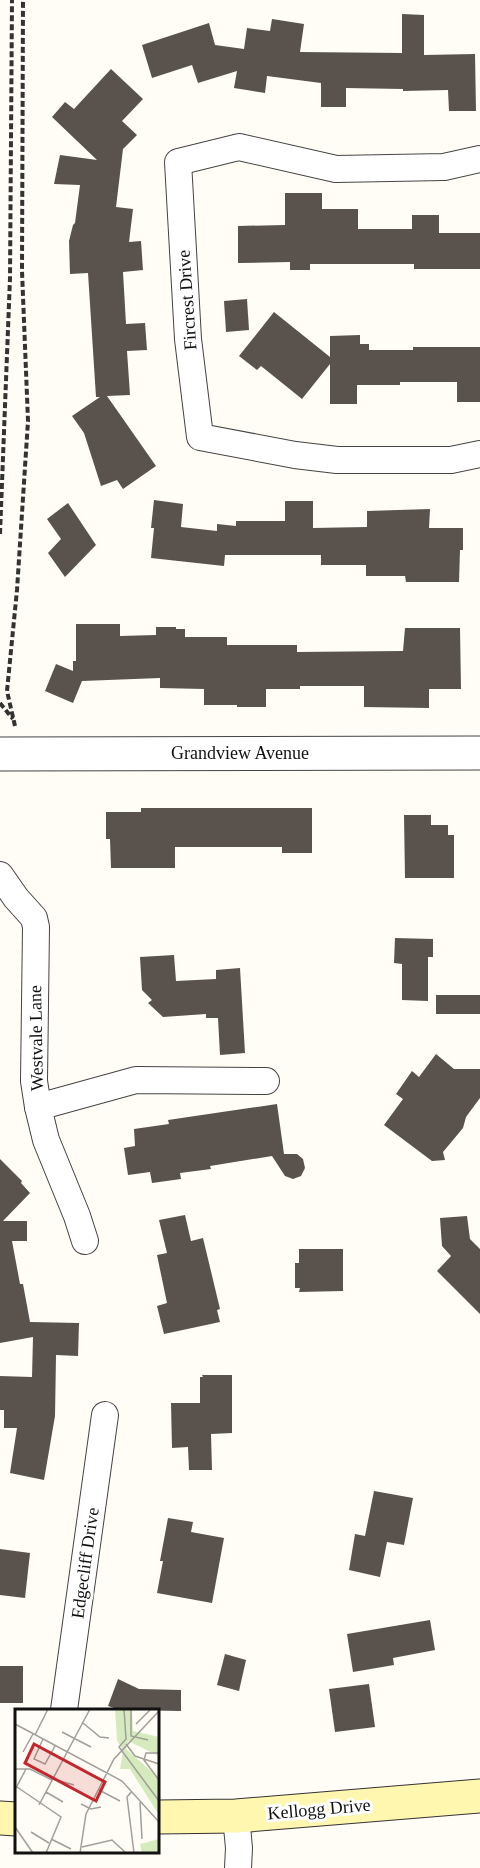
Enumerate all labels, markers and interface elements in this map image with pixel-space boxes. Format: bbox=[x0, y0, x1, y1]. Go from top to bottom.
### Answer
street label: Fircrest Drive bbox=[174, 249, 200, 351]
street label: Grandview Avenue bbox=[171, 743, 309, 763]
street label: Westvale Lane bbox=[25, 985, 47, 1091]
street label: Edgecliff Drive bbox=[67, 1506, 103, 1620]
inset map bbox=[15, 1709, 159, 1853]
street label: Kellogg Drive bbox=[267, 1795, 371, 1823]

